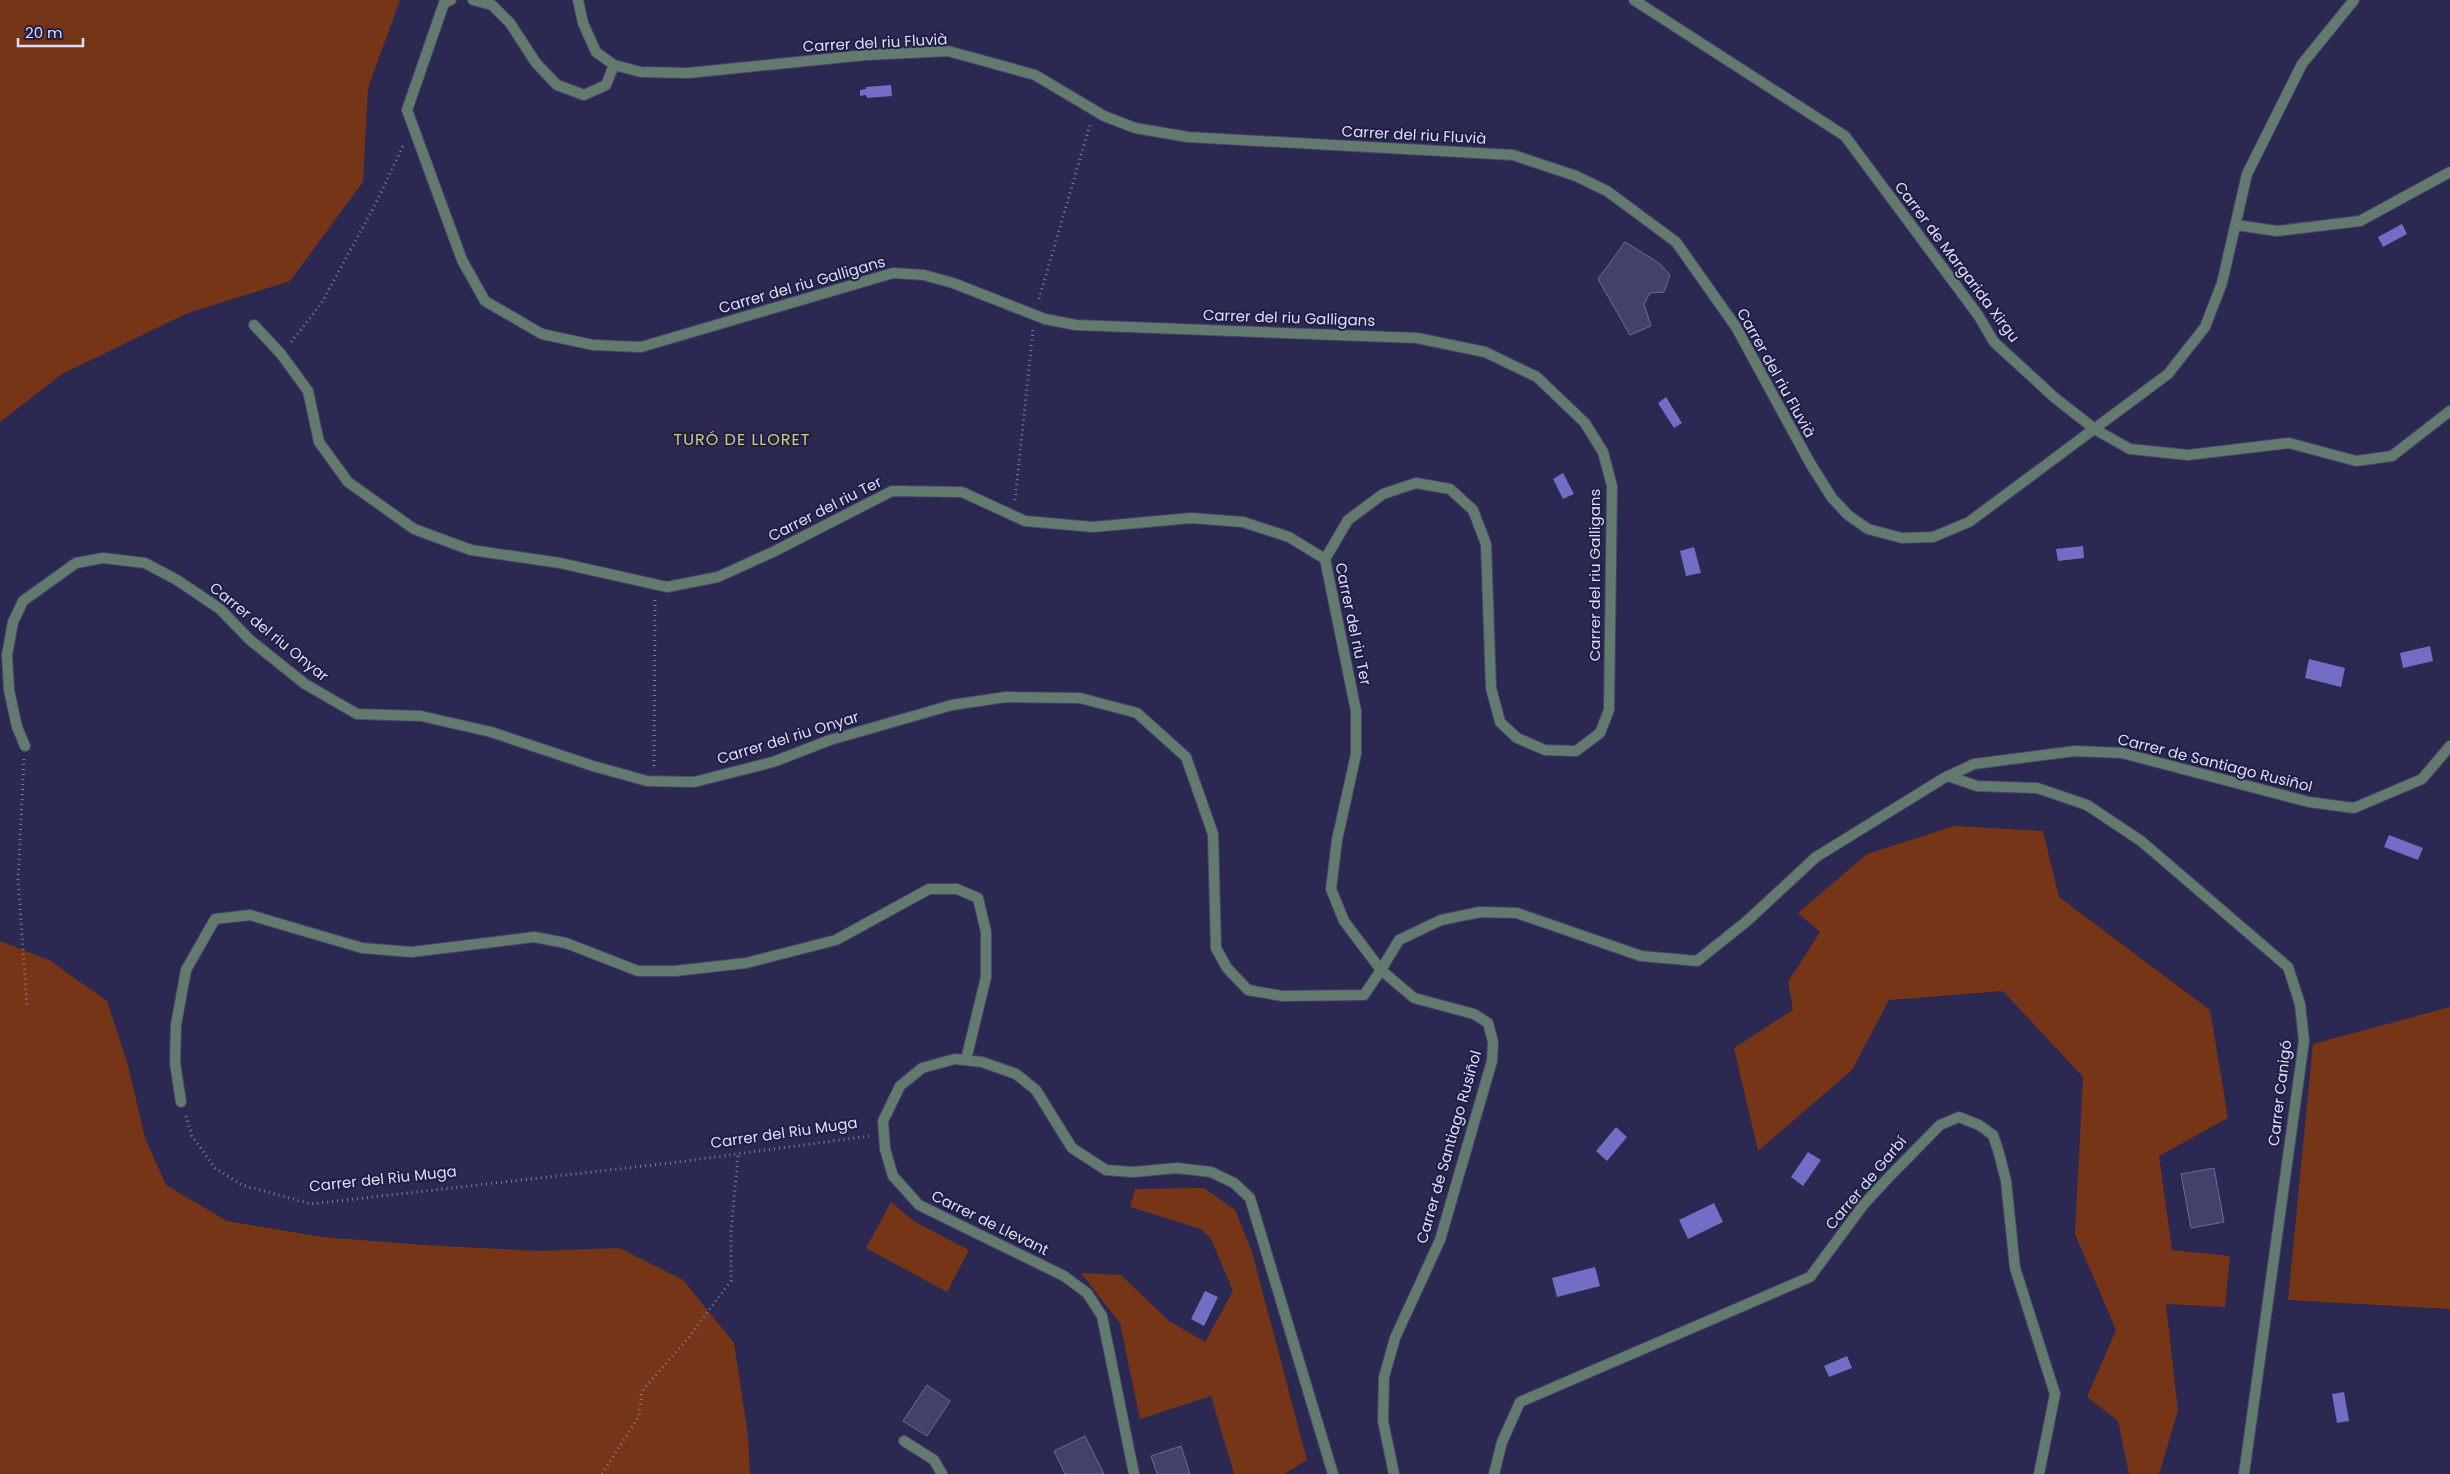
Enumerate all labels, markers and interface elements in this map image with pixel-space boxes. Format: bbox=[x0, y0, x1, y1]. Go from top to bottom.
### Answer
scale bar bbox=[18, 15, 82, 47]
text: 20 m bbox=[25, 22, 63, 43]
street label: Carrer del riu Fluvià bbox=[802, 28, 948, 57]
street label: Carrer del riu Fluvià bbox=[1341, 120, 1487, 149]
street label: Carrer de Margarida Xirgu bbox=[1890, 177, 2025, 346]
street label: Carrer del riu Galligans bbox=[716, 251, 888, 318]
street label: Carrer del riu Galligans bbox=[1202, 304, 1376, 331]
street label: Carrer del riu Fluvià bbox=[1732, 304, 1821, 441]
district label: TURÓ DE LLORET bbox=[674, 428, 810, 451]
street label: Carrer del riu Ter bbox=[764, 471, 886, 546]
street label: Carrer del riu Galligans bbox=[1584, 489, 1605, 661]
street label: Carrer del riu Ter bbox=[1330, 561, 1377, 688]
street label: Carrer del riu Onyar bbox=[205, 577, 334, 686]
street label: Carrer del riu Onyar bbox=[714, 706, 862, 769]
street label: Carrer de Santiago Rusiñol bbox=[2116, 728, 2315, 797]
street label: Carrer Canigó bbox=[2263, 1039, 2296, 1147]
street label: Carrer de Santiago Rusiñol bbox=[1411, 1048, 1486, 1246]
street label: Carrer del Riu Muga bbox=[709, 1112, 859, 1153]
street label: Carrer de Garbí bbox=[1820, 1131, 1911, 1234]
street label: Carrer del Riu Muga bbox=[308, 1160, 458, 1197]
street label: Carrer de Llevant bbox=[928, 1185, 1052, 1260]

